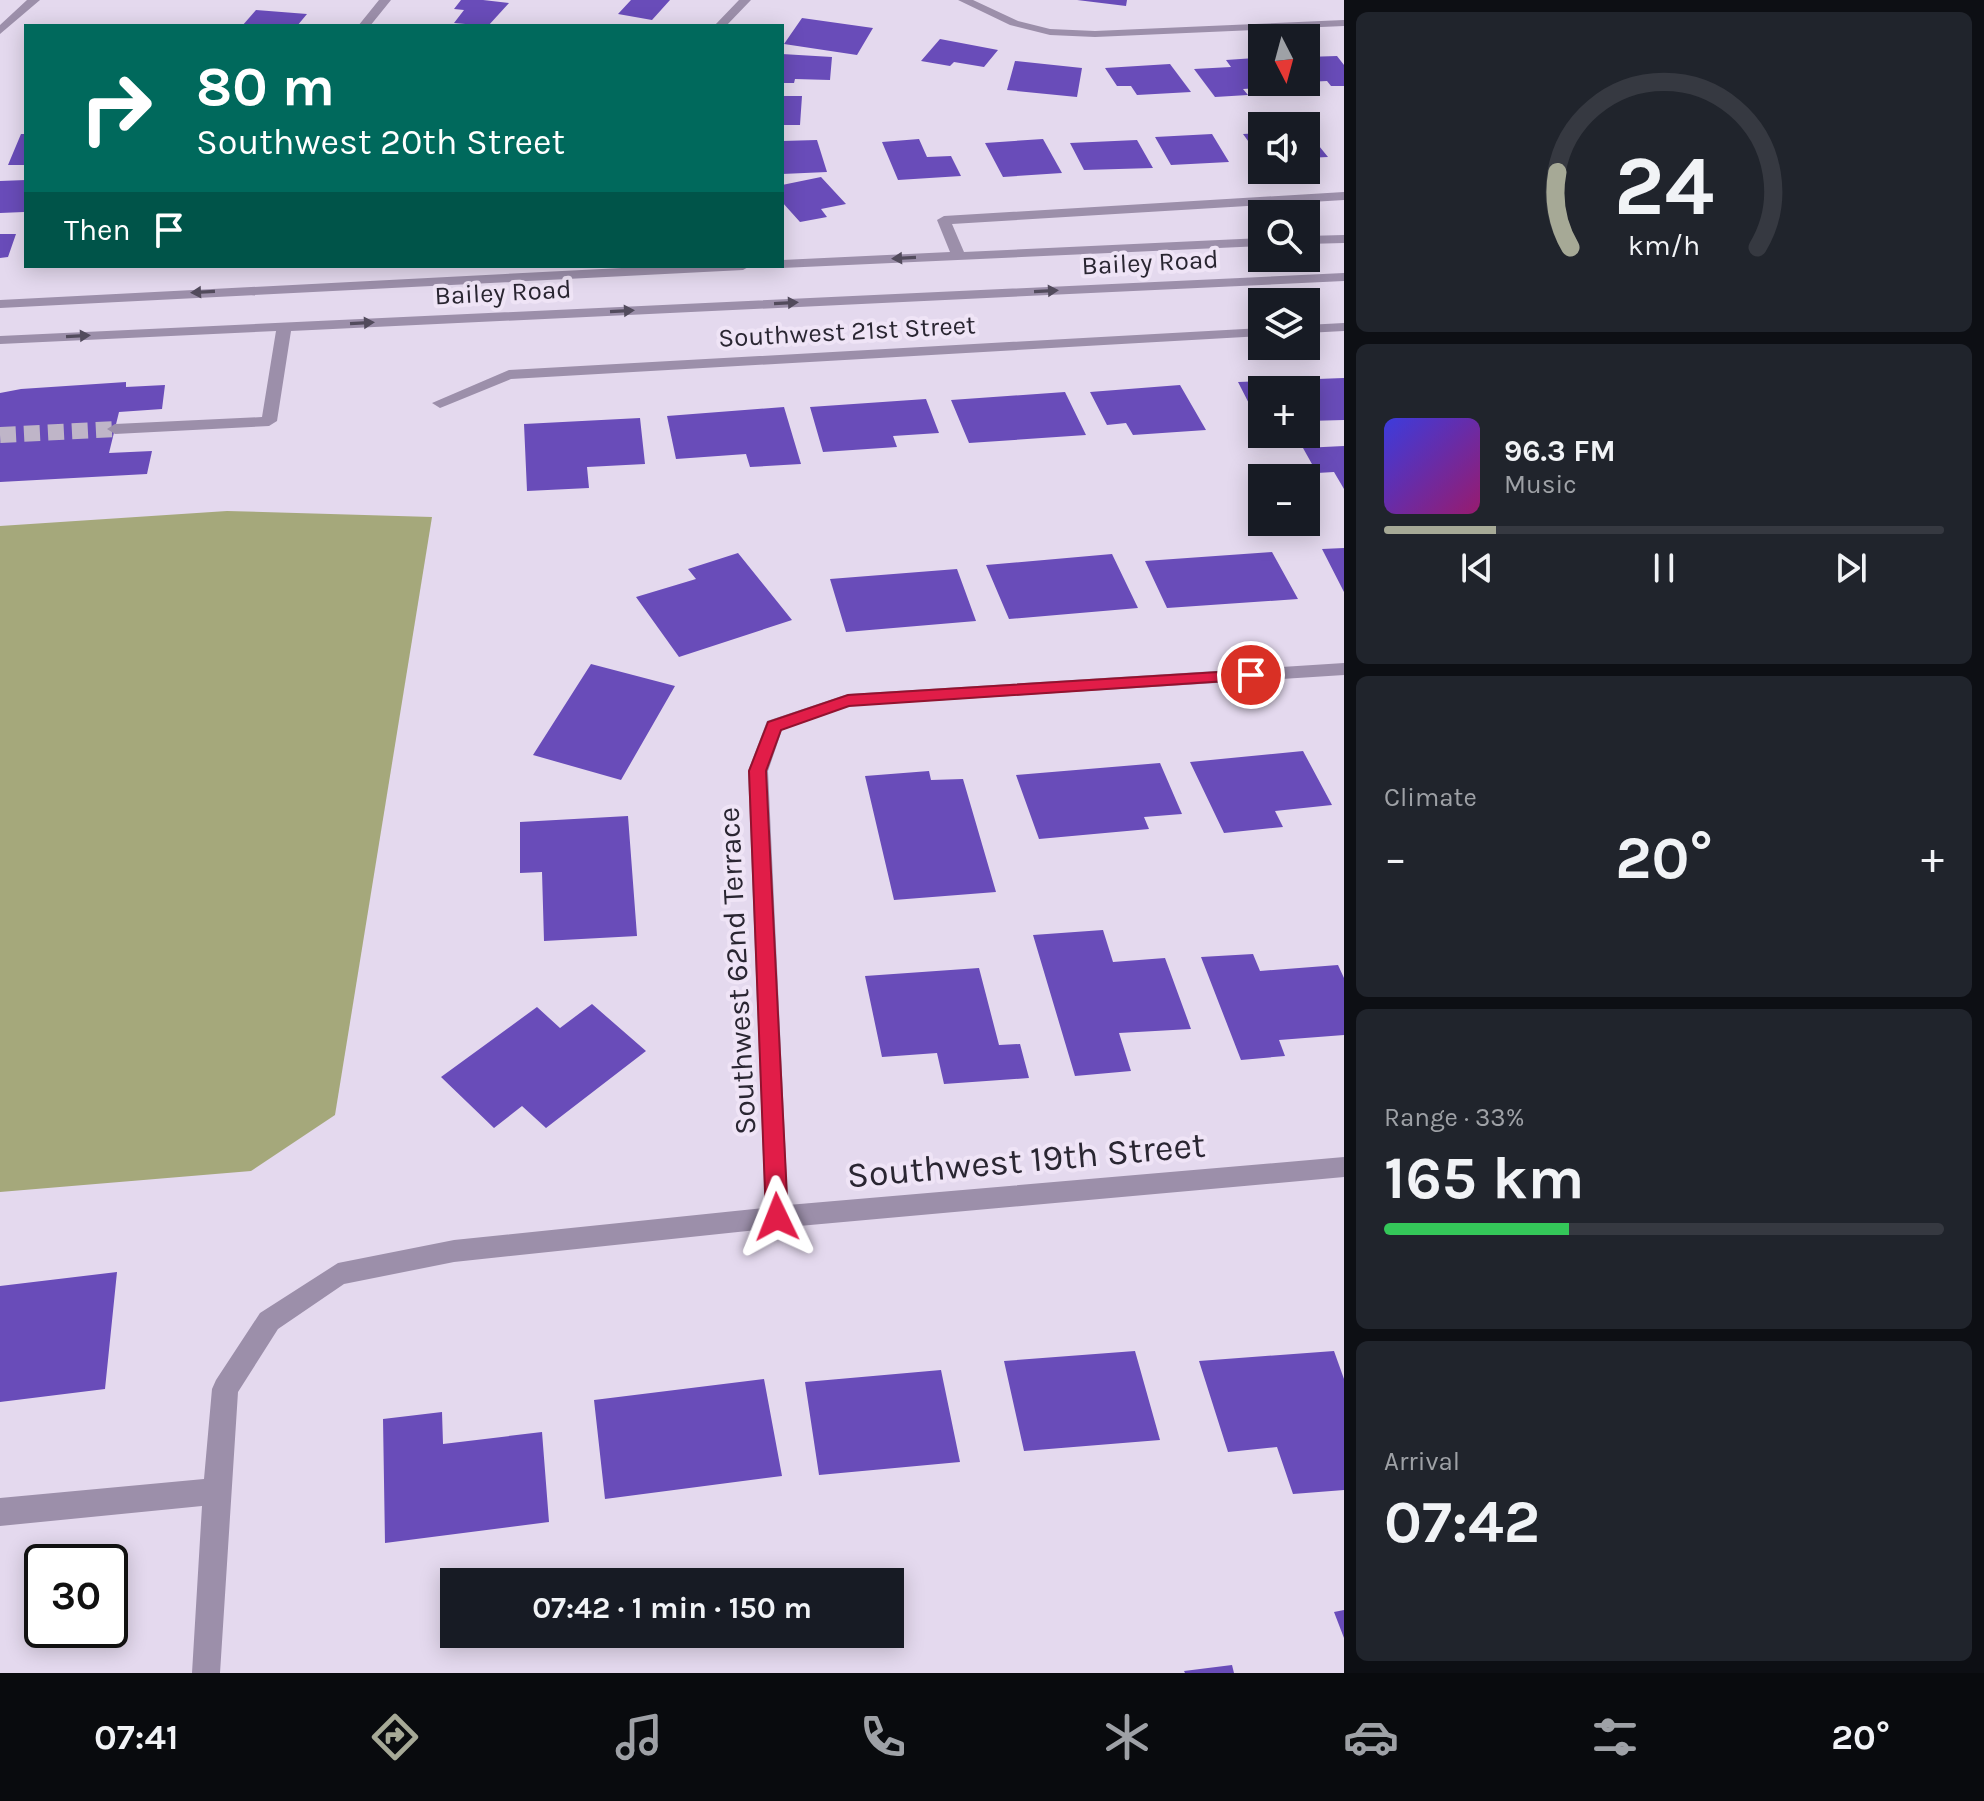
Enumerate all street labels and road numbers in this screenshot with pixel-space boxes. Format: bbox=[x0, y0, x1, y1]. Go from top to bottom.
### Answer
street label: Bailey Road bbox=[1081, 243, 1219, 282]
street label: Bailey Road bbox=[434, 273, 572, 312]
street label: Southwest 21st Street bbox=[718, 309, 977, 354]
street label: Southwest 62nd Terrace bbox=[710, 806, 764, 1136]
street label: Southwest 19th Street bbox=[845, 1123, 1207, 1197]

